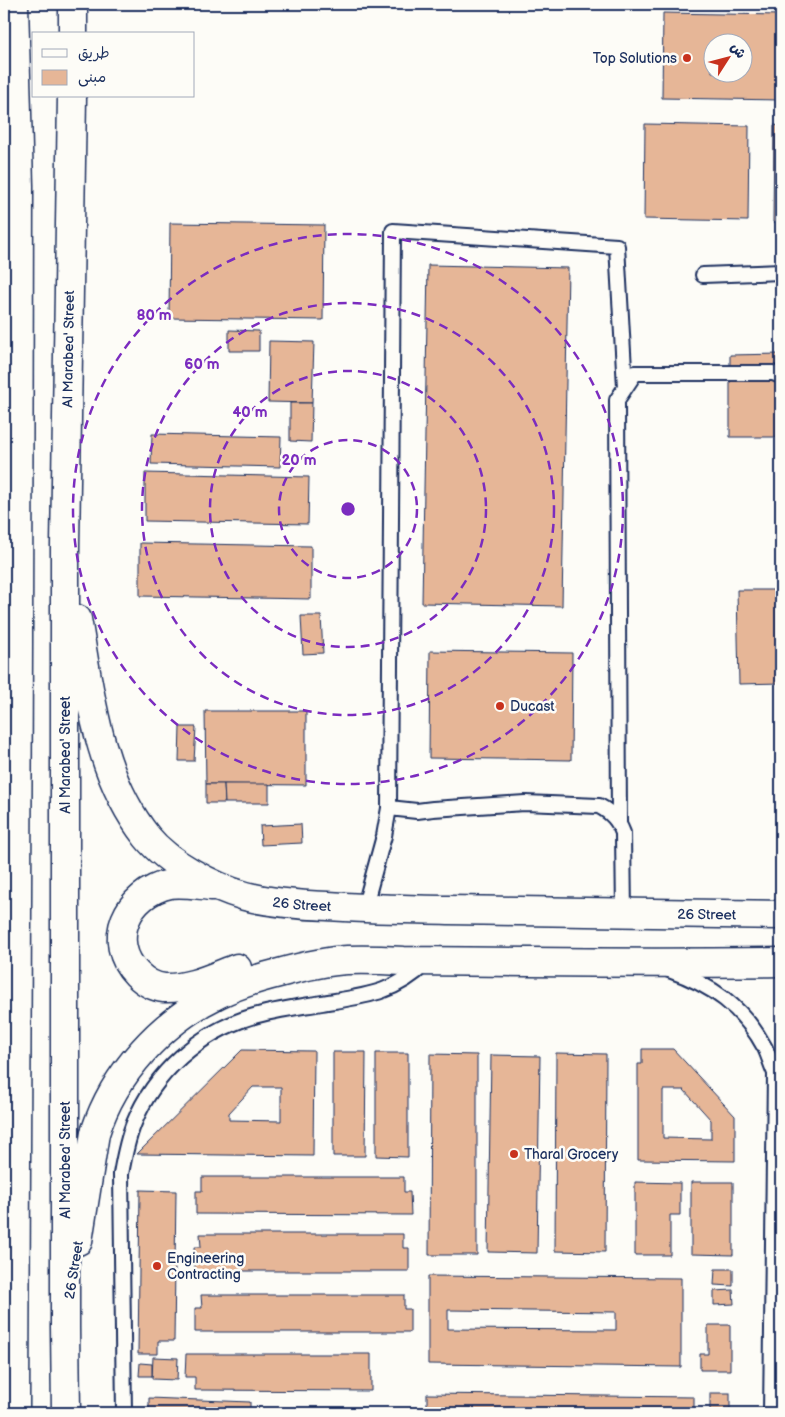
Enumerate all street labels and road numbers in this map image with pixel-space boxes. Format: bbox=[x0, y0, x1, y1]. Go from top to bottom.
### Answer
street label: Al Marabea' Street bbox=[59, 289, 77, 408]
street label: Al Marabea' Street bbox=[57, 696, 74, 814]
street label: 26 Street bbox=[271, 893, 333, 915]
street label: 26 Street bbox=[677, 905, 737, 923]
street label: Al Marabea' Street bbox=[57, 1101, 74, 1219]
street label: 26 Street bbox=[61, 1239, 87, 1300]

